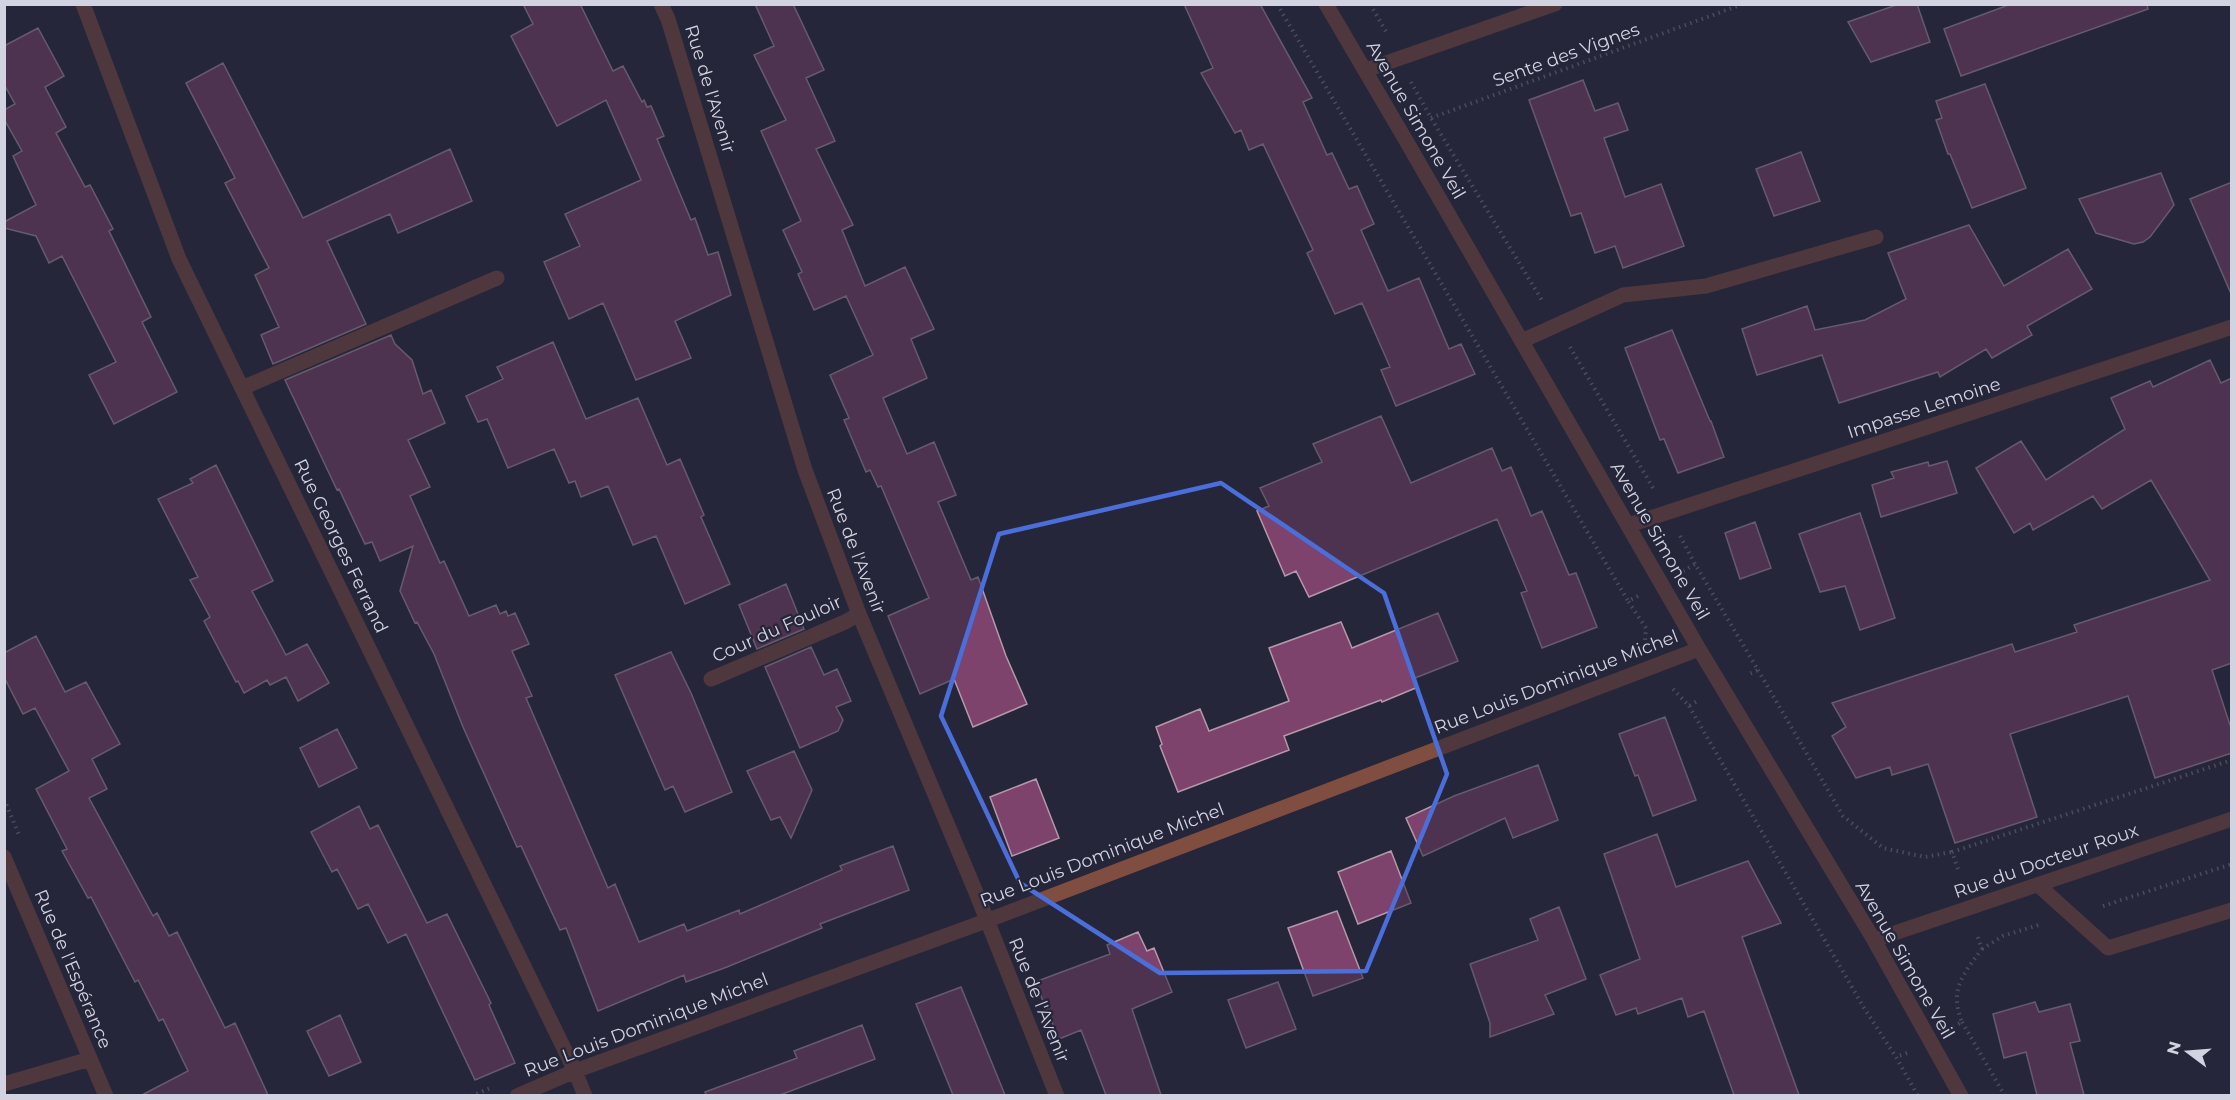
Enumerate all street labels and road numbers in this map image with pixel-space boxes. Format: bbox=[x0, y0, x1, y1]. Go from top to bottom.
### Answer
street label: Sente des Vignes bbox=[1490, 18, 1643, 92]
street label: Rue de l'Avenir bbox=[680, 22, 740, 156]
street label: Avenue Simone Veil bbox=[1362, 37, 1470, 203]
street label: Impasse Lemoine bbox=[1844, 373, 2004, 443]
street label: Rue Georges Ferrand bbox=[289, 455, 393, 637]
street label: Avenue Simone Veil bbox=[1606, 458, 1714, 624]
street label: Rue de l'Avenir bbox=[822, 485, 890, 617]
street label: Cour du Fouloir bbox=[709, 591, 845, 667]
street label: Rue Louis Dominique Michel bbox=[1431, 625, 1681, 739]
street label: Rue Louis Dominique Michel bbox=[977, 798, 1227, 912]
street label: Rue du Docteur Roux bbox=[1951, 819, 2142, 903]
street label: Avenue Simone Veil bbox=[1851, 877, 1959, 1043]
street label: Rue de l'Espérance bbox=[29, 886, 117, 1052]
street label: Rue de l'Avenir bbox=[1004, 934, 1074, 1066]
street label: Rue Louis Dominique Michel bbox=[521, 968, 771, 1082]

